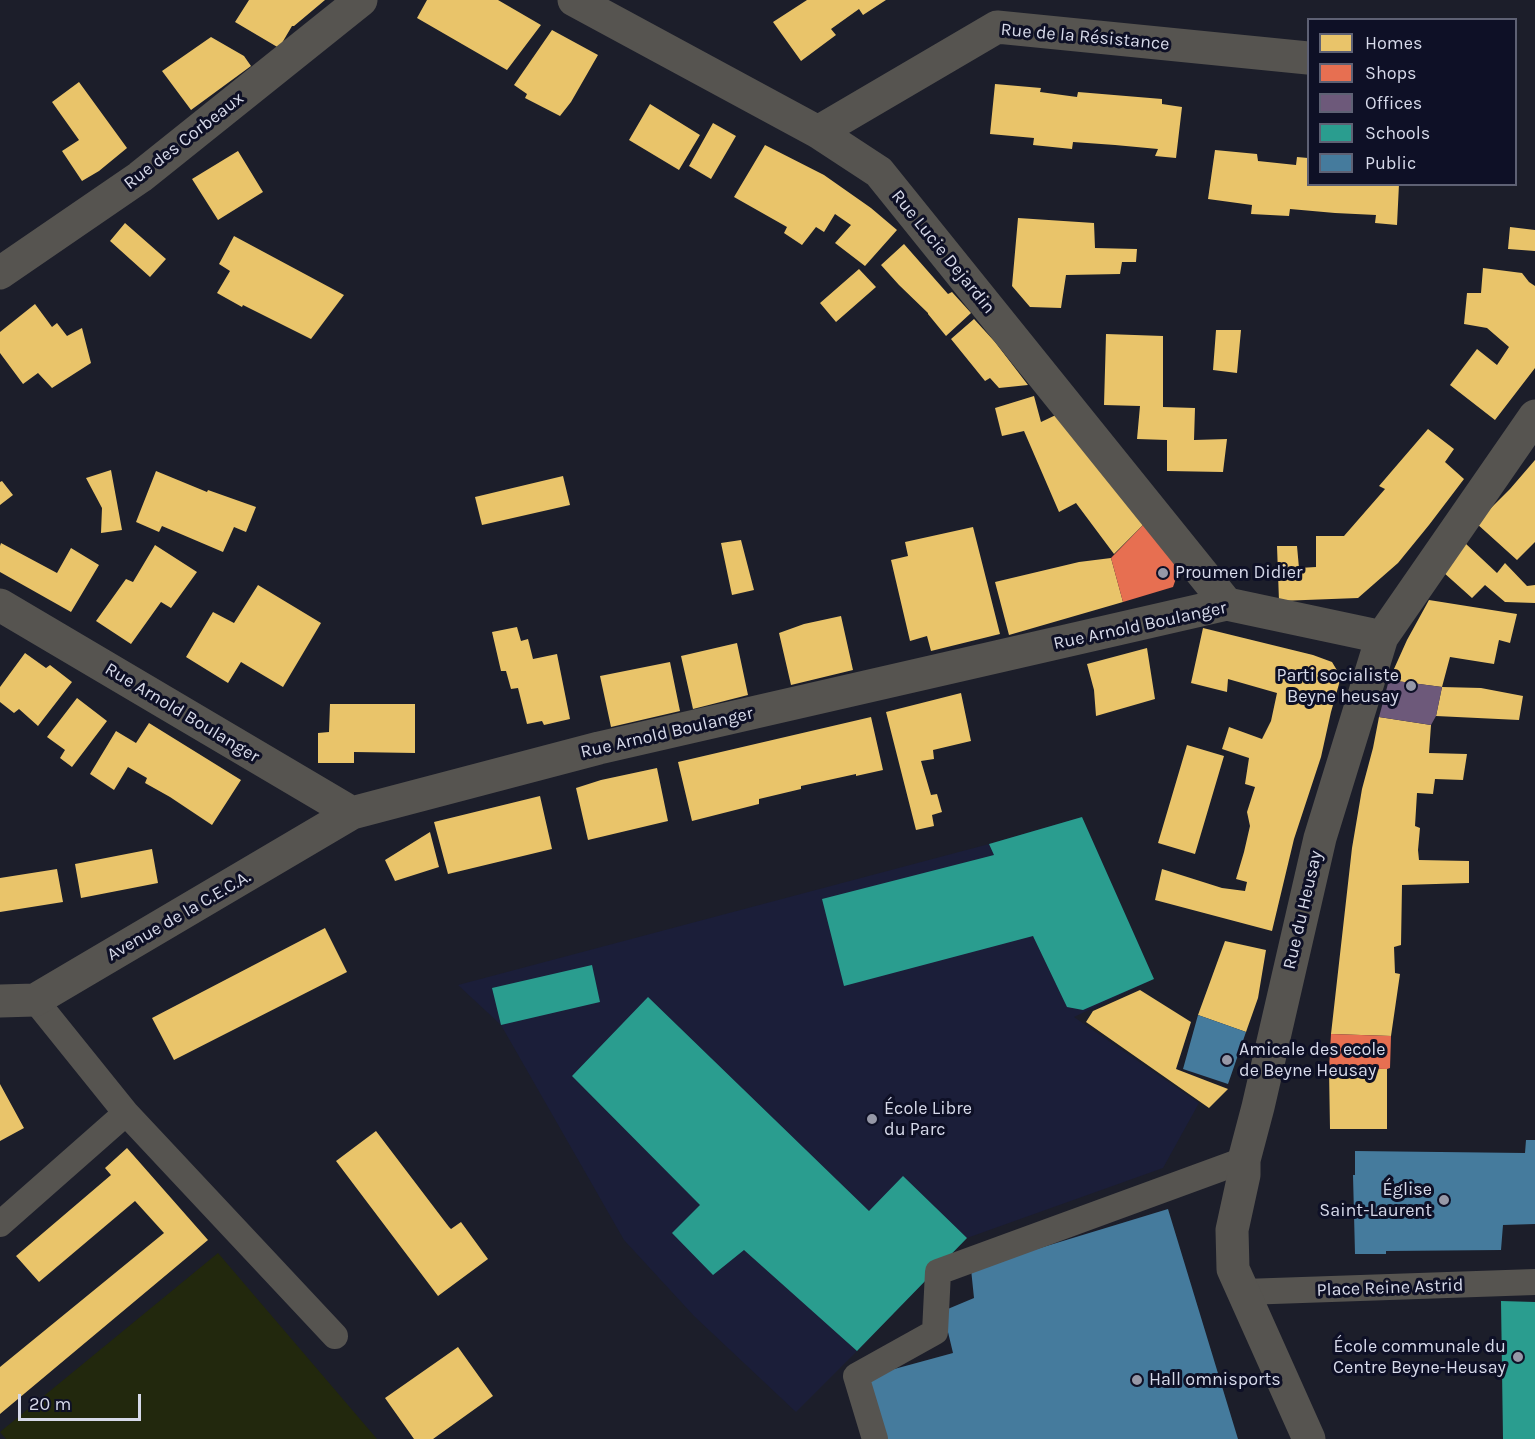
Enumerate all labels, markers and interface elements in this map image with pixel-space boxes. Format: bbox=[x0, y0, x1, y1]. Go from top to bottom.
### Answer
legend bbox=[1307, 18, 1517, 186]
street label: Rue de la Résistance bbox=[1000, 19, 1170, 55]
text: Homes bbox=[1365, 32, 1422, 54]
text: Shops bbox=[1365, 62, 1417, 84]
street label: Rue des Corbeaux bbox=[120, 87, 248, 195]
text: Offices bbox=[1365, 92, 1422, 114]
text: Schools bbox=[1365, 122, 1430, 144]
text: Public bbox=[1365, 152, 1416, 174]
street label: Rue Lucie Dejardin bbox=[886, 186, 1000, 318]
place label: Proumen Didier bbox=[1175, 562, 1302, 584]
marker: Proumen Didier bbox=[1156, 566, 1170, 580]
street label: Rue Arnold Boulanger bbox=[1051, 597, 1229, 655]
street label: Rue Arnold Boulanger bbox=[101, 658, 263, 768]
place label: Parti socialiste Beyne heusay bbox=[1276, 665, 1399, 708]
marker: Parti socialiste Beyne heusay bbox=[1404, 679, 1418, 693]
street label: Rue Arnold Boulanger bbox=[579, 703, 755, 763]
street label: Rue du Heusay bbox=[1279, 849, 1327, 971]
street label: Avenue de la C.E.C.A. bbox=[103, 866, 255, 966]
place label: Amicale des ecole de Beyne Heusay bbox=[1239, 1039, 1386, 1082]
marker: Amicale des ecole de Beyne Heusay bbox=[1220, 1053, 1234, 1067]
place label: École Libre du Parc bbox=[884, 1098, 972, 1140]
marker: École Libre du Parc bbox=[865, 1112, 879, 1126]
place label: Église Saint-Laurent bbox=[1319, 1179, 1432, 1222]
marker: Église Saint-Laurent bbox=[1437, 1193, 1451, 1207]
street label: Place Reine Astrid bbox=[1316, 1275, 1464, 1301]
place label: École communale du Centre Beyne-Heusay bbox=[1333, 1336, 1506, 1378]
marker: École communale du Centre Beyne-Heusay bbox=[1511, 1350, 1525, 1364]
place label: Hall omnisports bbox=[1149, 1369, 1281, 1391]
marker: Hall omnisports bbox=[1130, 1373, 1144, 1387]
scale bar bbox=[21, 1382, 144, 1420]
text: 20 m bbox=[29, 1393, 71, 1415]

